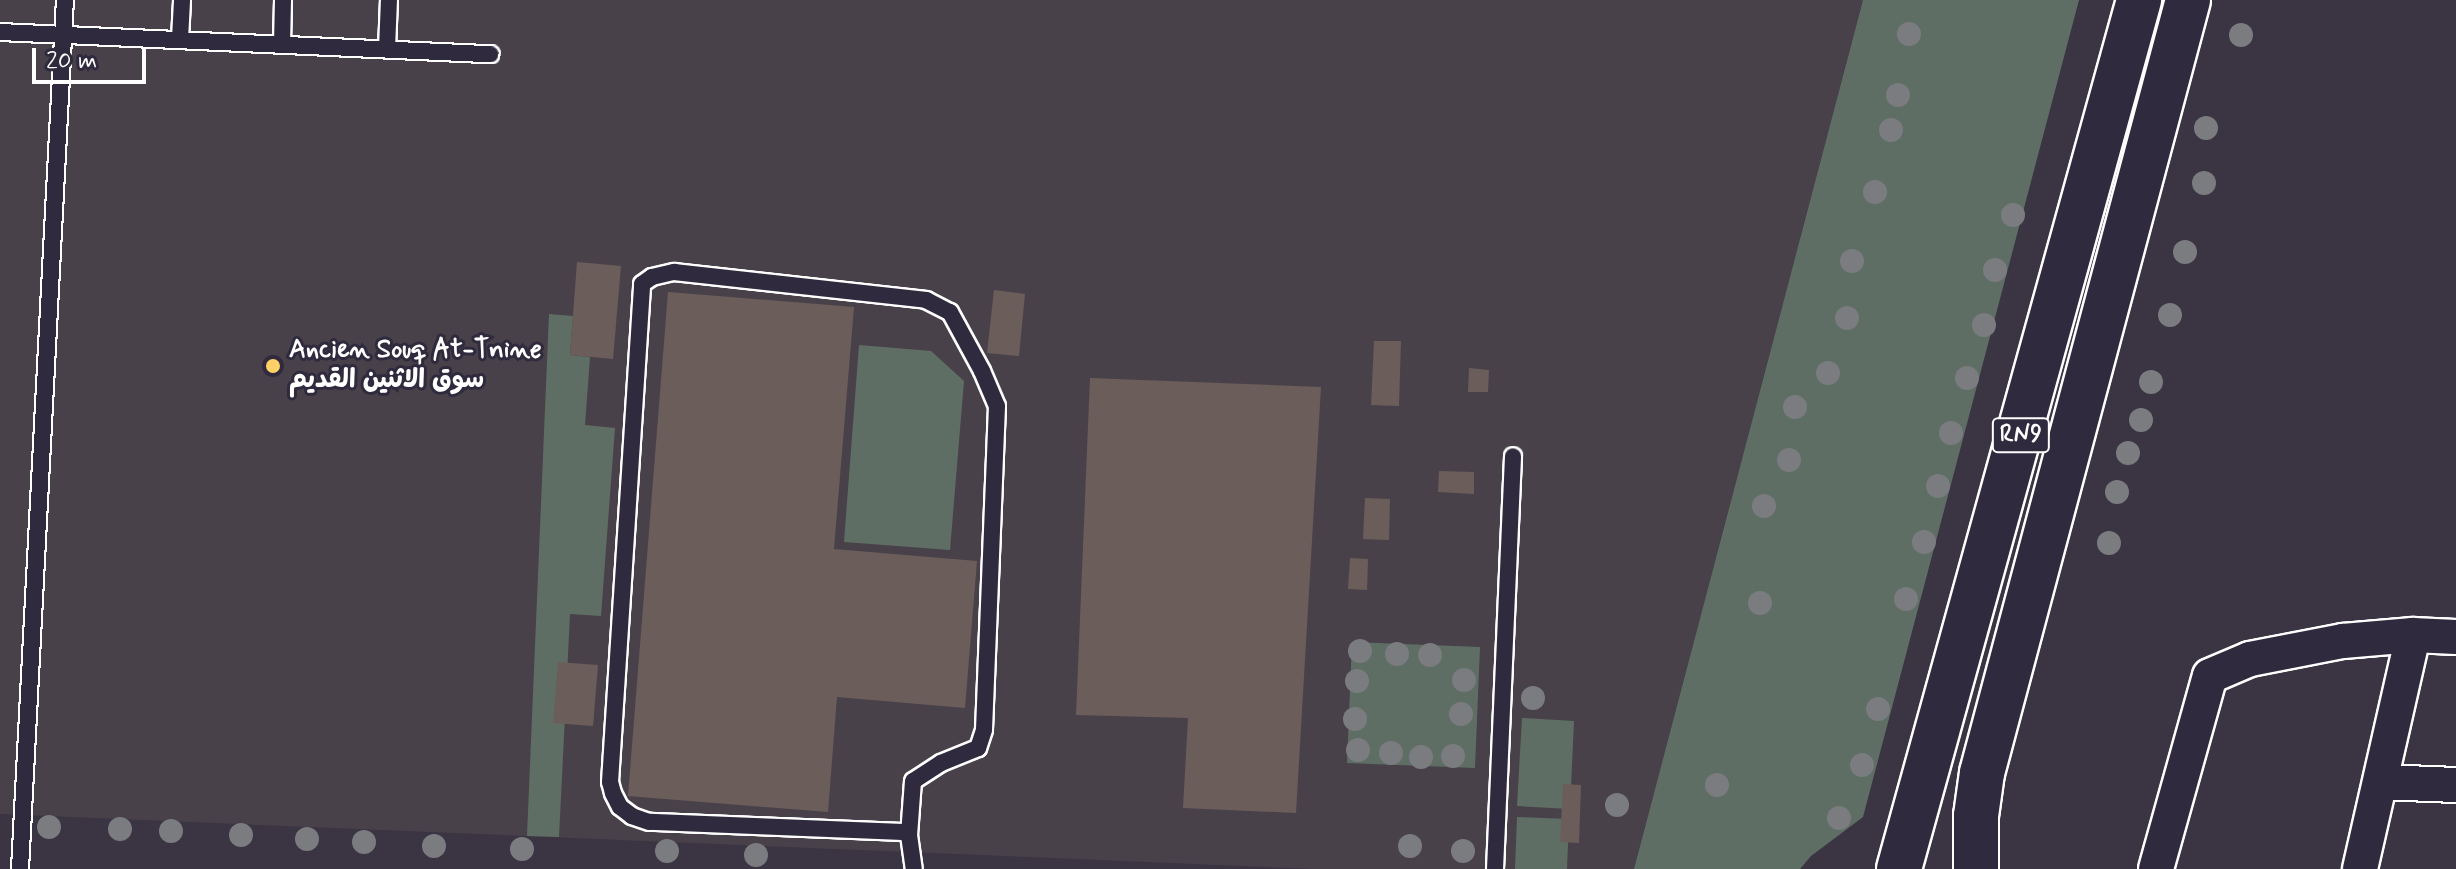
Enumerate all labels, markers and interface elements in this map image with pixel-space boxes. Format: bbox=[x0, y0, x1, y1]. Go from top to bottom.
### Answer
scale bar bbox=[36, 32, 150, 82]
text: 20 m bbox=[46, 46, 97, 77]
place label: Ancien Souq At-Tnine سوق الاثنين القديم bbox=[289, 335, 545, 396]
marker: Ancien Souq At-Tnine سوق الاثنين القديم bbox=[264, 357, 282, 375]
road number: RN9 bbox=[1991, 415, 2051, 455]

